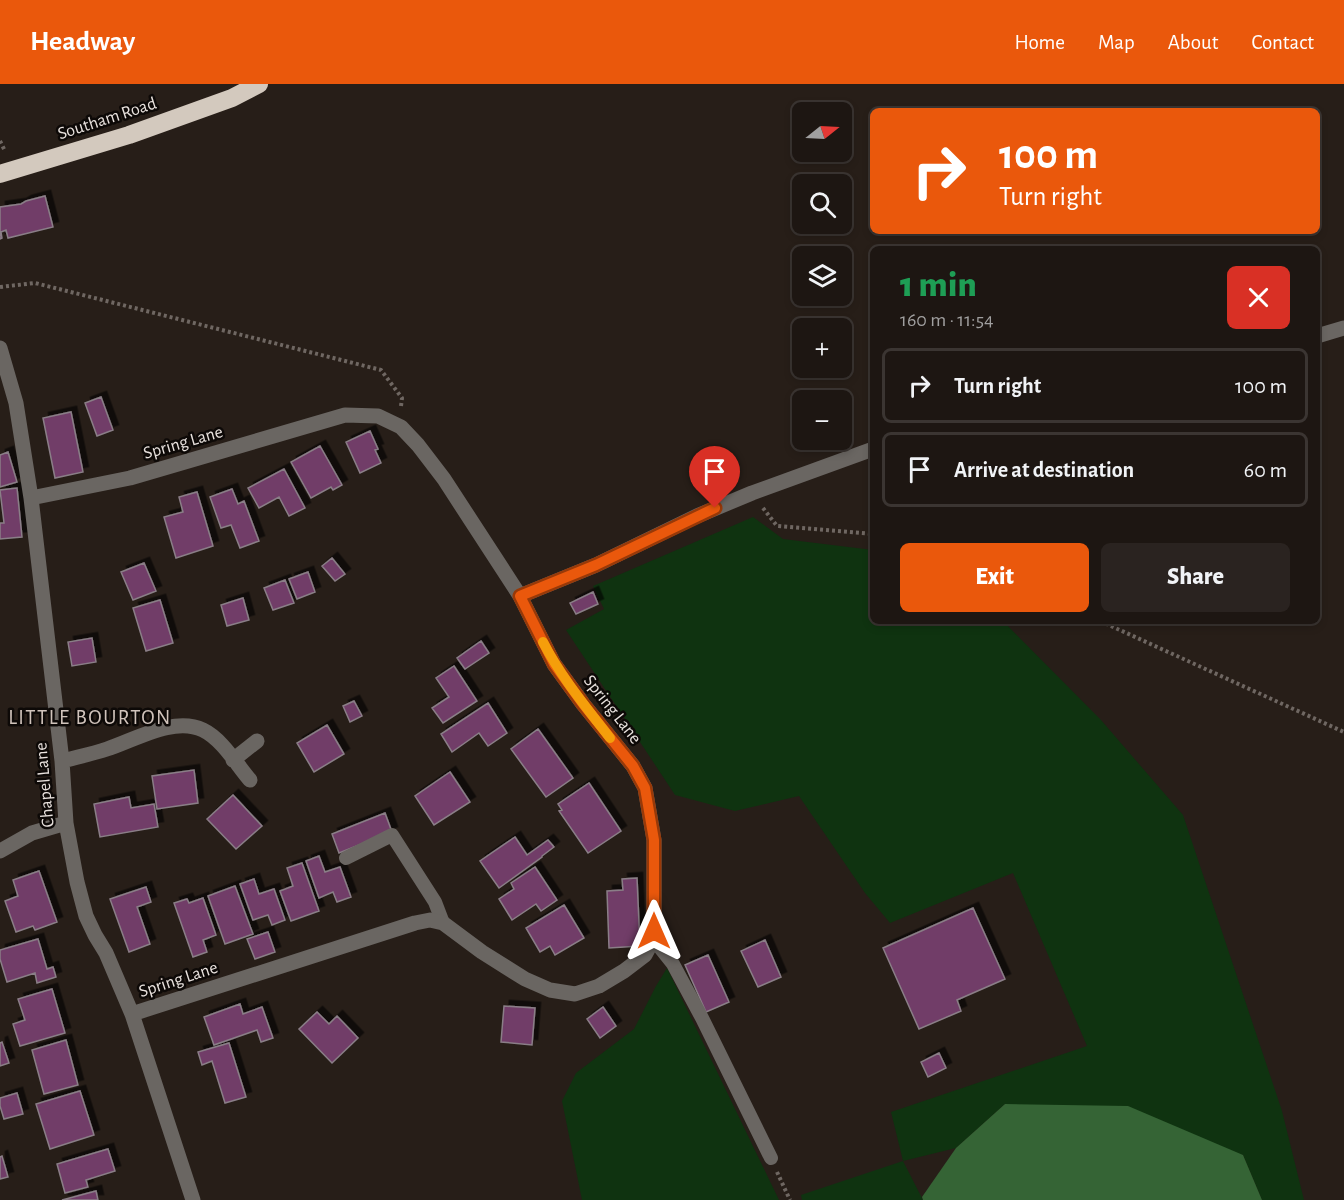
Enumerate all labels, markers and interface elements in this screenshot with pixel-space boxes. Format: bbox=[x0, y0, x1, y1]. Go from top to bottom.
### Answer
text: Headway bbox=[30, 28, 135, 56]
text: Home bbox=[1014, 32, 1065, 53]
text: Map bbox=[1098, 32, 1135, 53]
text: About bbox=[1168, 32, 1218, 53]
text: Contact bbox=[1251, 32, 1314, 53]
street label: Southam Road bbox=[56, 95, 159, 143]
north arrow bbox=[792, 102, 852, 162]
map controls bbox=[792, 102, 852, 450]
icon: right bbox=[900, 132, 978, 210]
text: 100 m bbox=[999, 134, 1098, 176]
button: search bbox=[792, 174, 852, 234]
text: Turn right bbox=[999, 183, 1102, 210]
button: layers bbox=[792, 246, 852, 306]
button: close bbox=[1227, 266, 1290, 329]
text: 1 min bbox=[900, 267, 977, 303]
text: 160 m · 11:54 bbox=[900, 310, 994, 330]
button: + bbox=[792, 318, 852, 378]
icon: right bbox=[903, 369, 936, 402]
text: Turn right bbox=[954, 375, 1041, 397]
text: 100 m bbox=[1235, 375, 1287, 397]
button: − bbox=[792, 390, 852, 450]
street label: Spring Lane bbox=[141, 423, 225, 463]
pin bbox=[689, 446, 740, 508]
icon: arrive bbox=[903, 453, 936, 486]
icon: arrive bbox=[698, 455, 731, 488]
text: Arrive at destination bbox=[954, 459, 1134, 481]
text: 60 m bbox=[1244, 459, 1287, 481]
button: Exit bbox=[900, 543, 1089, 612]
button: Share bbox=[1101, 543, 1290, 612]
street label: Spring Lane bbox=[580, 672, 645, 747]
district label: LITTLE BOURTON bbox=[8, 707, 172, 728]
street label: Chapel Lane bbox=[32, 742, 58, 828]
position arrow bbox=[622, 899, 686, 963]
street label: Spring Lane bbox=[137, 959, 220, 1001]

